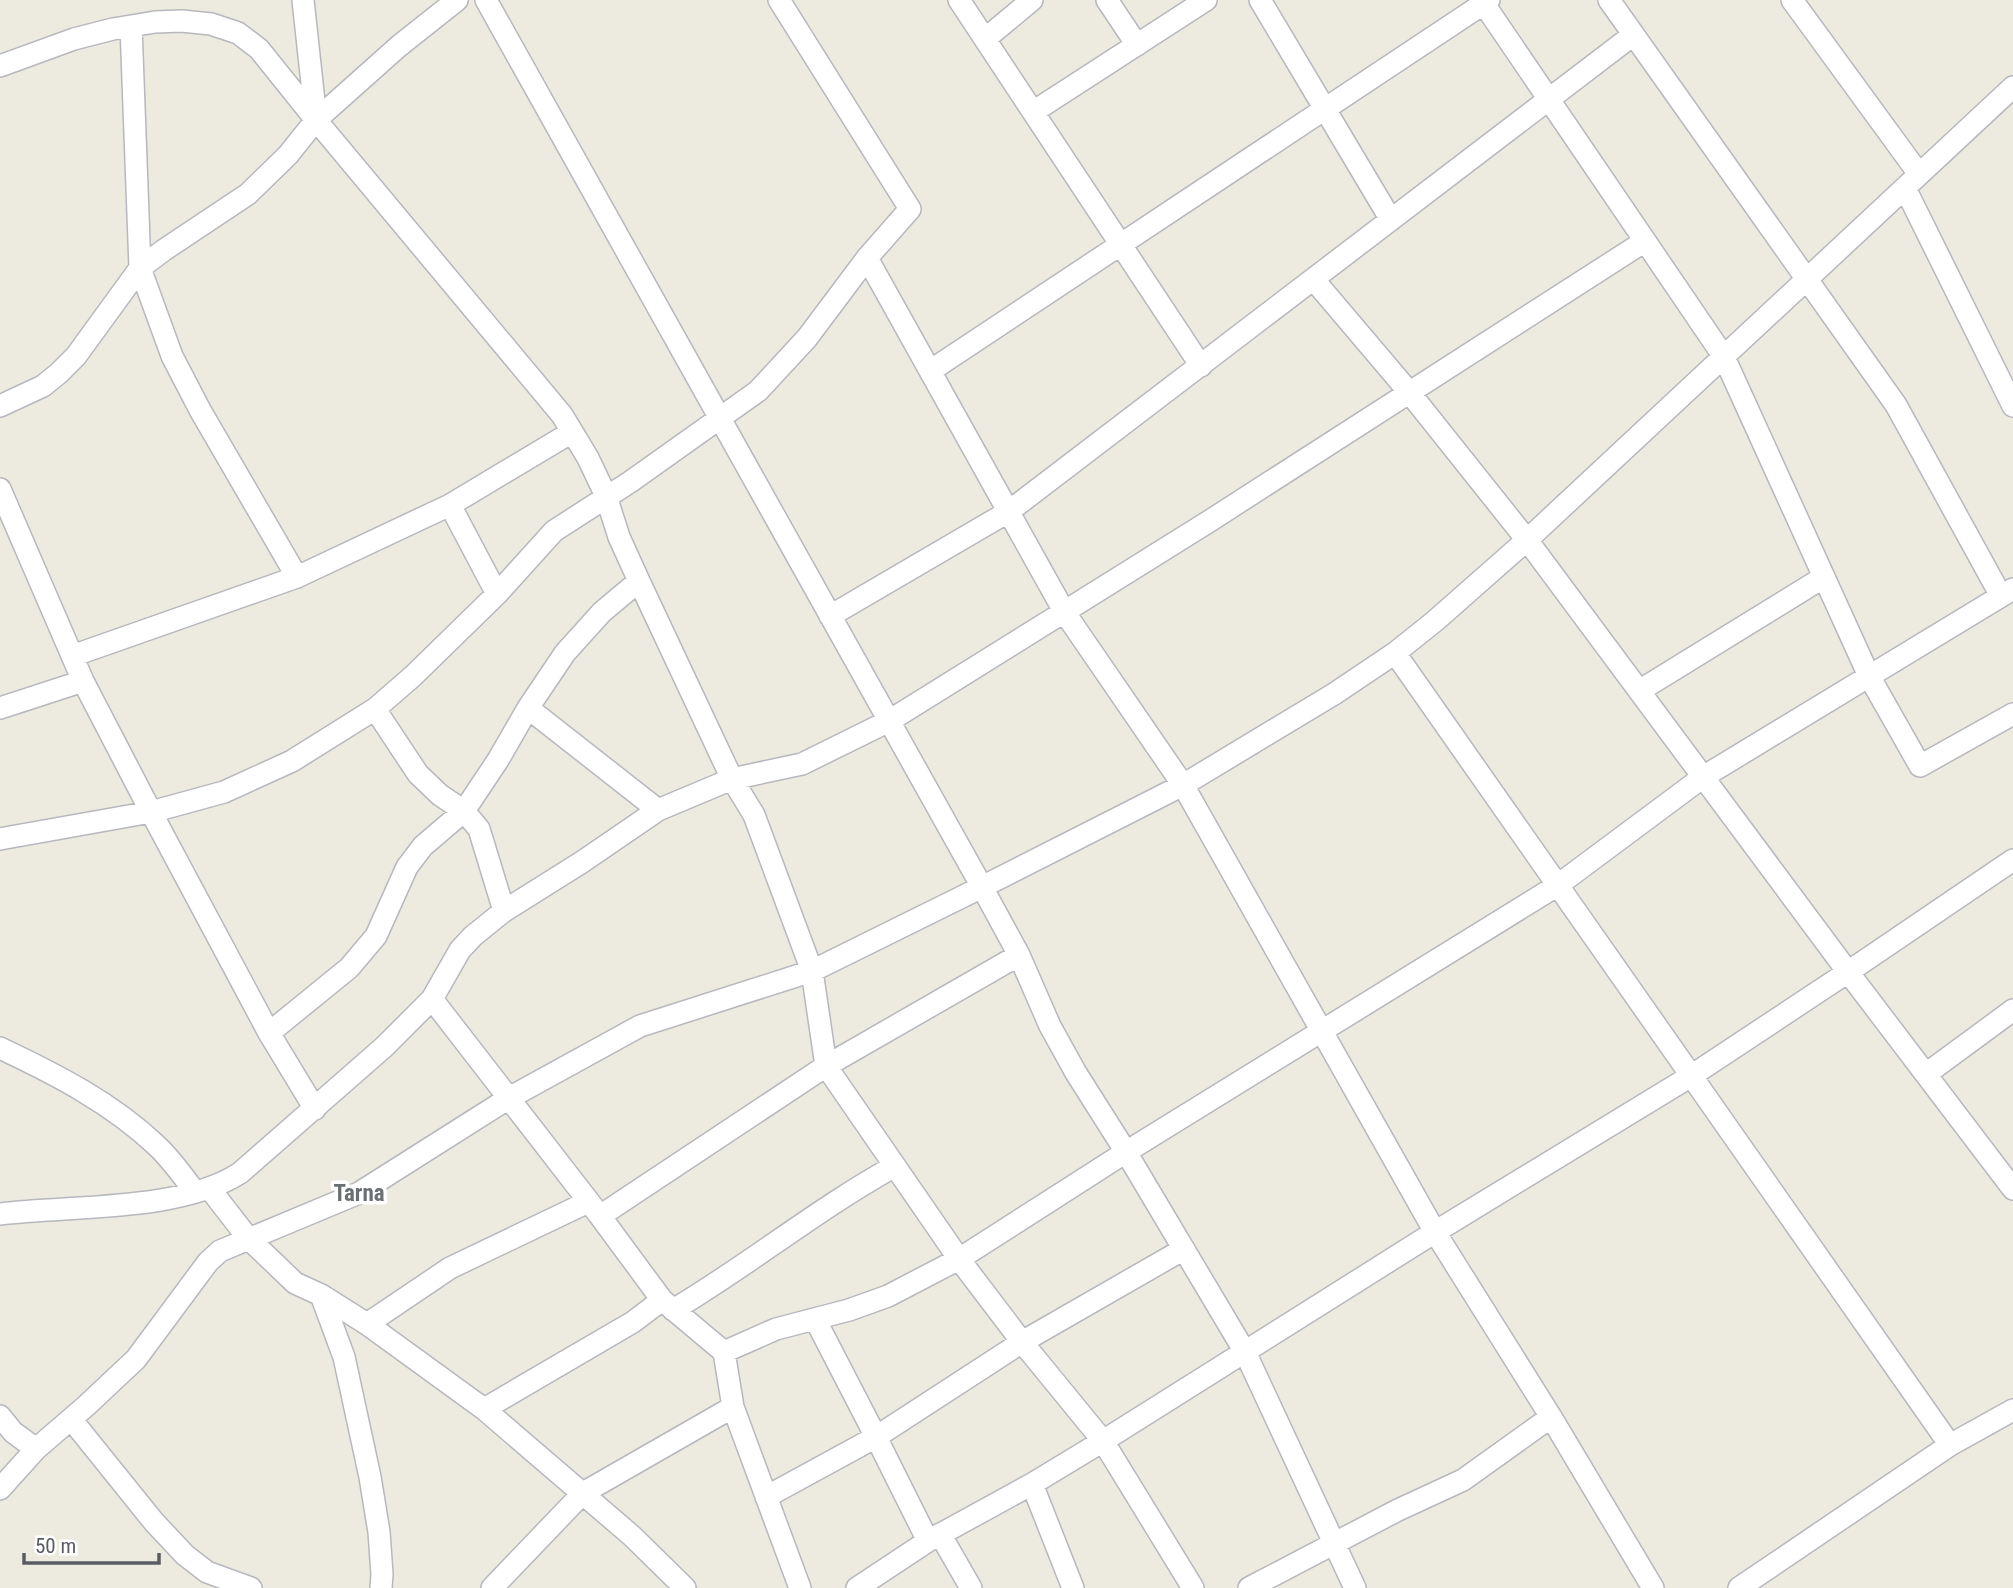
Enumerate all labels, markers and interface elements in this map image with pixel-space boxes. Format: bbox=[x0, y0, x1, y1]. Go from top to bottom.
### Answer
district label: Tarna bbox=[333, 1180, 385, 1207]
scale bar bbox=[24, 1522, 159, 1566]
text: 50 m bbox=[35, 1534, 76, 1558]

